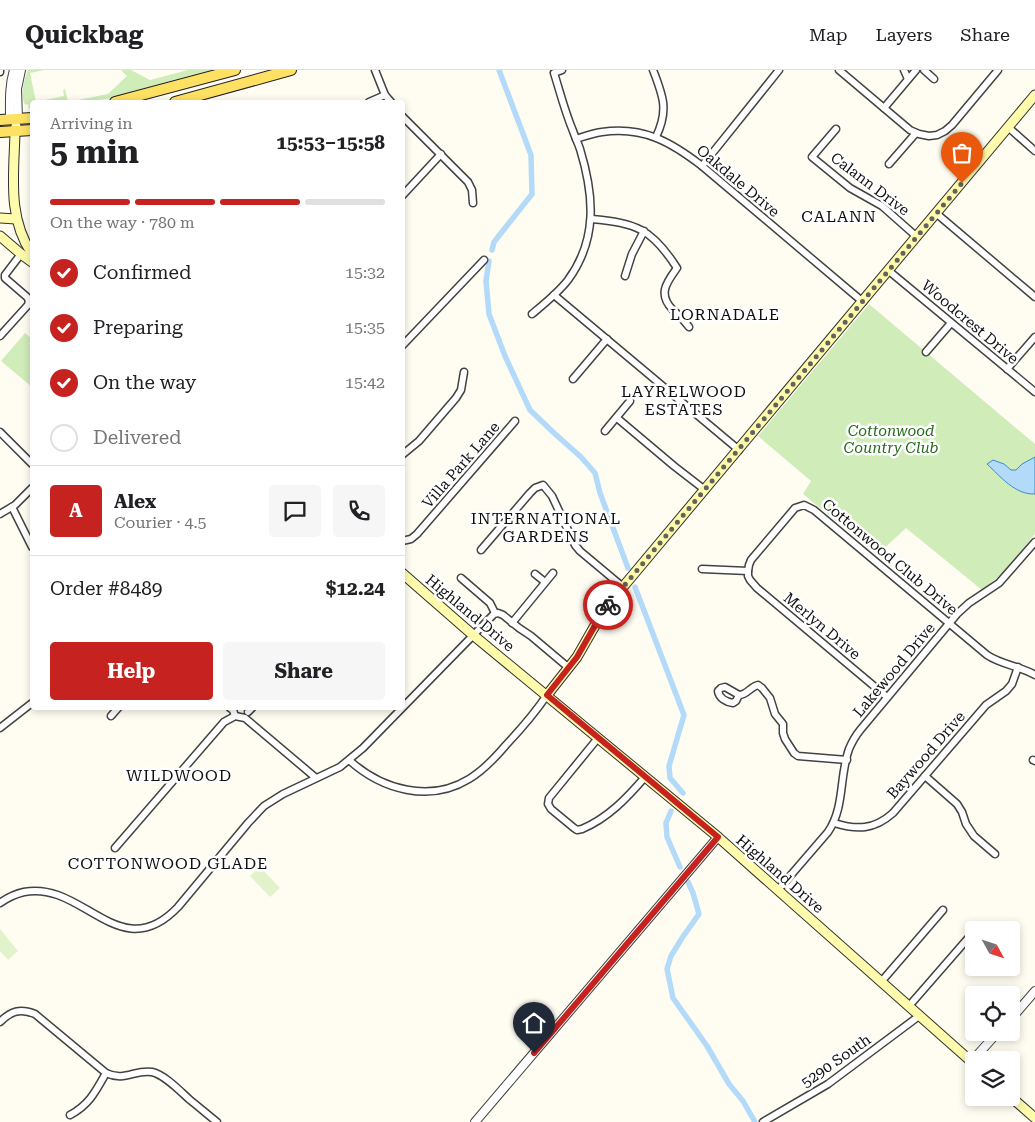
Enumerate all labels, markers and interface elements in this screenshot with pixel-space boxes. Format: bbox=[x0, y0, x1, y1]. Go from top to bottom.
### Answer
text: Quickbag bbox=[25, 21, 143, 49]
text: Map bbox=[809, 24, 848, 45]
text: Layers bbox=[876, 24, 932, 45]
text: Share bbox=[960, 24, 1010, 45]
text: Arriving in bbox=[50, 114, 133, 133]
text: 15:53–15:58 bbox=[276, 131, 385, 154]
pin bbox=[941, 132, 983, 183]
text: 5 min bbox=[50, 133, 139, 171]
icon: bag bbox=[948, 139, 976, 167]
street label: Oakdale Drive bbox=[693, 141, 783, 221]
street label: Calann Drive bbox=[827, 149, 913, 219]
district label: CALANN bbox=[801, 207, 877, 226]
text: On the way · 780 m bbox=[50, 213, 195, 232]
icon: check bbox=[50, 259, 78, 287]
text: Confirmed bbox=[93, 261, 191, 284]
text: 15:32 bbox=[345, 263, 385, 282]
street label: Woodcrest Drive bbox=[918, 276, 1022, 368]
district label: LORNADALE bbox=[670, 305, 780, 324]
icon: check bbox=[50, 314, 78, 342]
text: Preparing bbox=[93, 316, 183, 339]
text: 15:35 bbox=[345, 318, 385, 337]
icon: check bbox=[50, 369, 78, 397]
text: On the way bbox=[93, 371, 196, 394]
text: 15:42 bbox=[345, 373, 385, 392]
district label: LAYRELWOOD ESTATES bbox=[621, 382, 747, 419]
street label: Villa Park Lane bbox=[419, 418, 503, 512]
park label: Cottonwood Country Club bbox=[844, 422, 939, 457]
text: Delivered bbox=[93, 426, 181, 449]
button: chat bbox=[269, 485, 321, 537]
button: phone bbox=[333, 485, 385, 537]
text: Alex bbox=[114, 490, 156, 513]
street label: Cottonwood Club Drive bbox=[819, 495, 961, 619]
text: A bbox=[69, 499, 83, 522]
district label: INTERNATIONAL GARDENS bbox=[471, 509, 621, 546]
text: Courier · 4.5 bbox=[114, 513, 207, 532]
street label: Highland Drive bbox=[422, 571, 518, 655]
text: Order #8489 bbox=[50, 577, 162, 600]
text: $12.24 bbox=[326, 577, 385, 600]
courier bbox=[583, 580, 633, 630]
street label: Merlyn Drive bbox=[780, 589, 864, 663]
icon: bike bbox=[594, 591, 622, 619]
street label: Lakewood Drive bbox=[849, 619, 939, 721]
button: Help bbox=[50, 642, 213, 700]
button: Share bbox=[223, 642, 385, 700]
street label: Baywood Drive bbox=[883, 708, 969, 802]
district label: WILDWOOD bbox=[126, 766, 232, 785]
street label: Highland Drive bbox=[732, 831, 828, 917]
district label: COTTONWOOD GLADE bbox=[68, 854, 268, 873]
north arrow bbox=[965, 921, 1020, 976]
map controls bbox=[965, 921, 1020, 1106]
button: locate bbox=[965, 986, 1020, 1041]
pin bbox=[513, 1002, 555, 1053]
icon: home bbox=[520, 1009, 548, 1037]
street label: 5290 South bbox=[798, 1030, 875, 1092]
button: layers bbox=[965, 1051, 1020, 1106]

